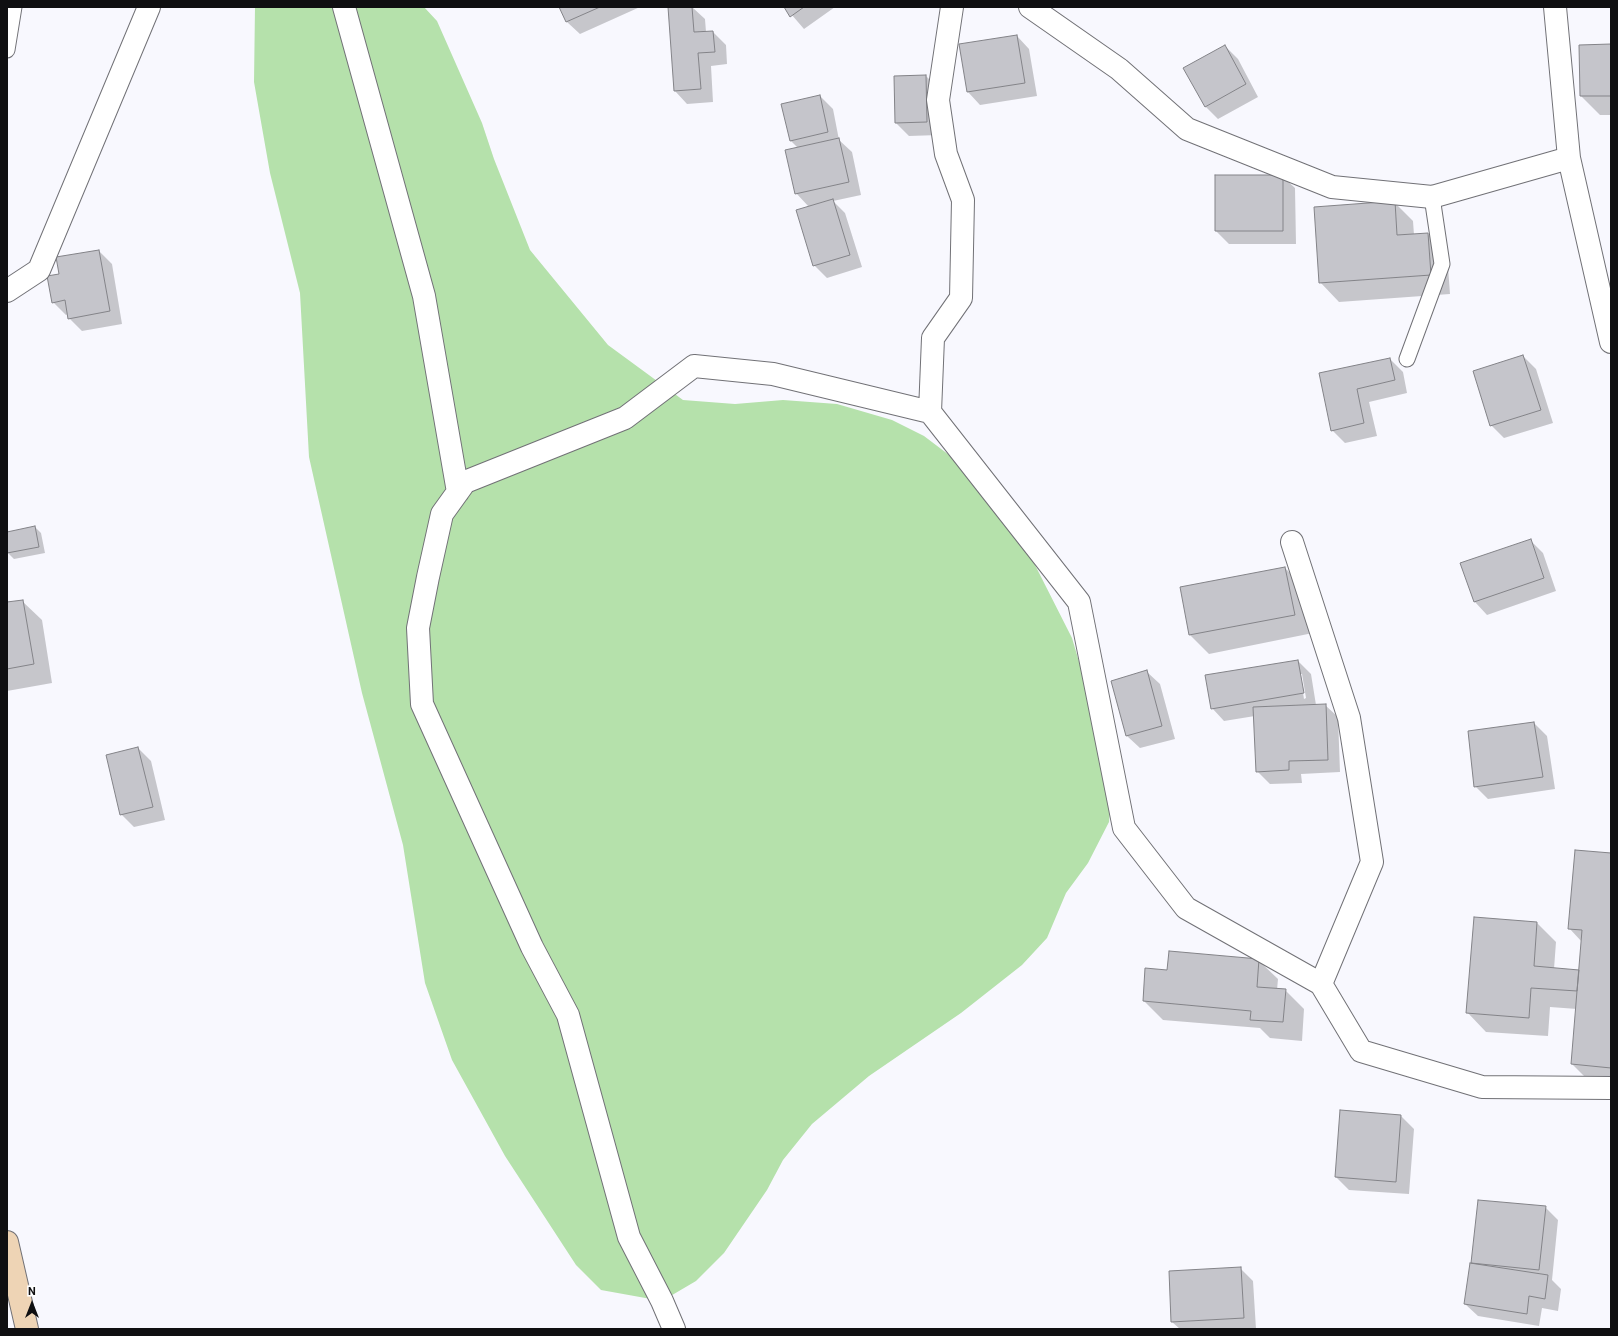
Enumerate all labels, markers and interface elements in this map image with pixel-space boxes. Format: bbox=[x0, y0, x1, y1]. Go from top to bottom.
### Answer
north arrow bbox=[12, 1284, 52, 1324]
text: N bbox=[28, 1285, 36, 1298]

